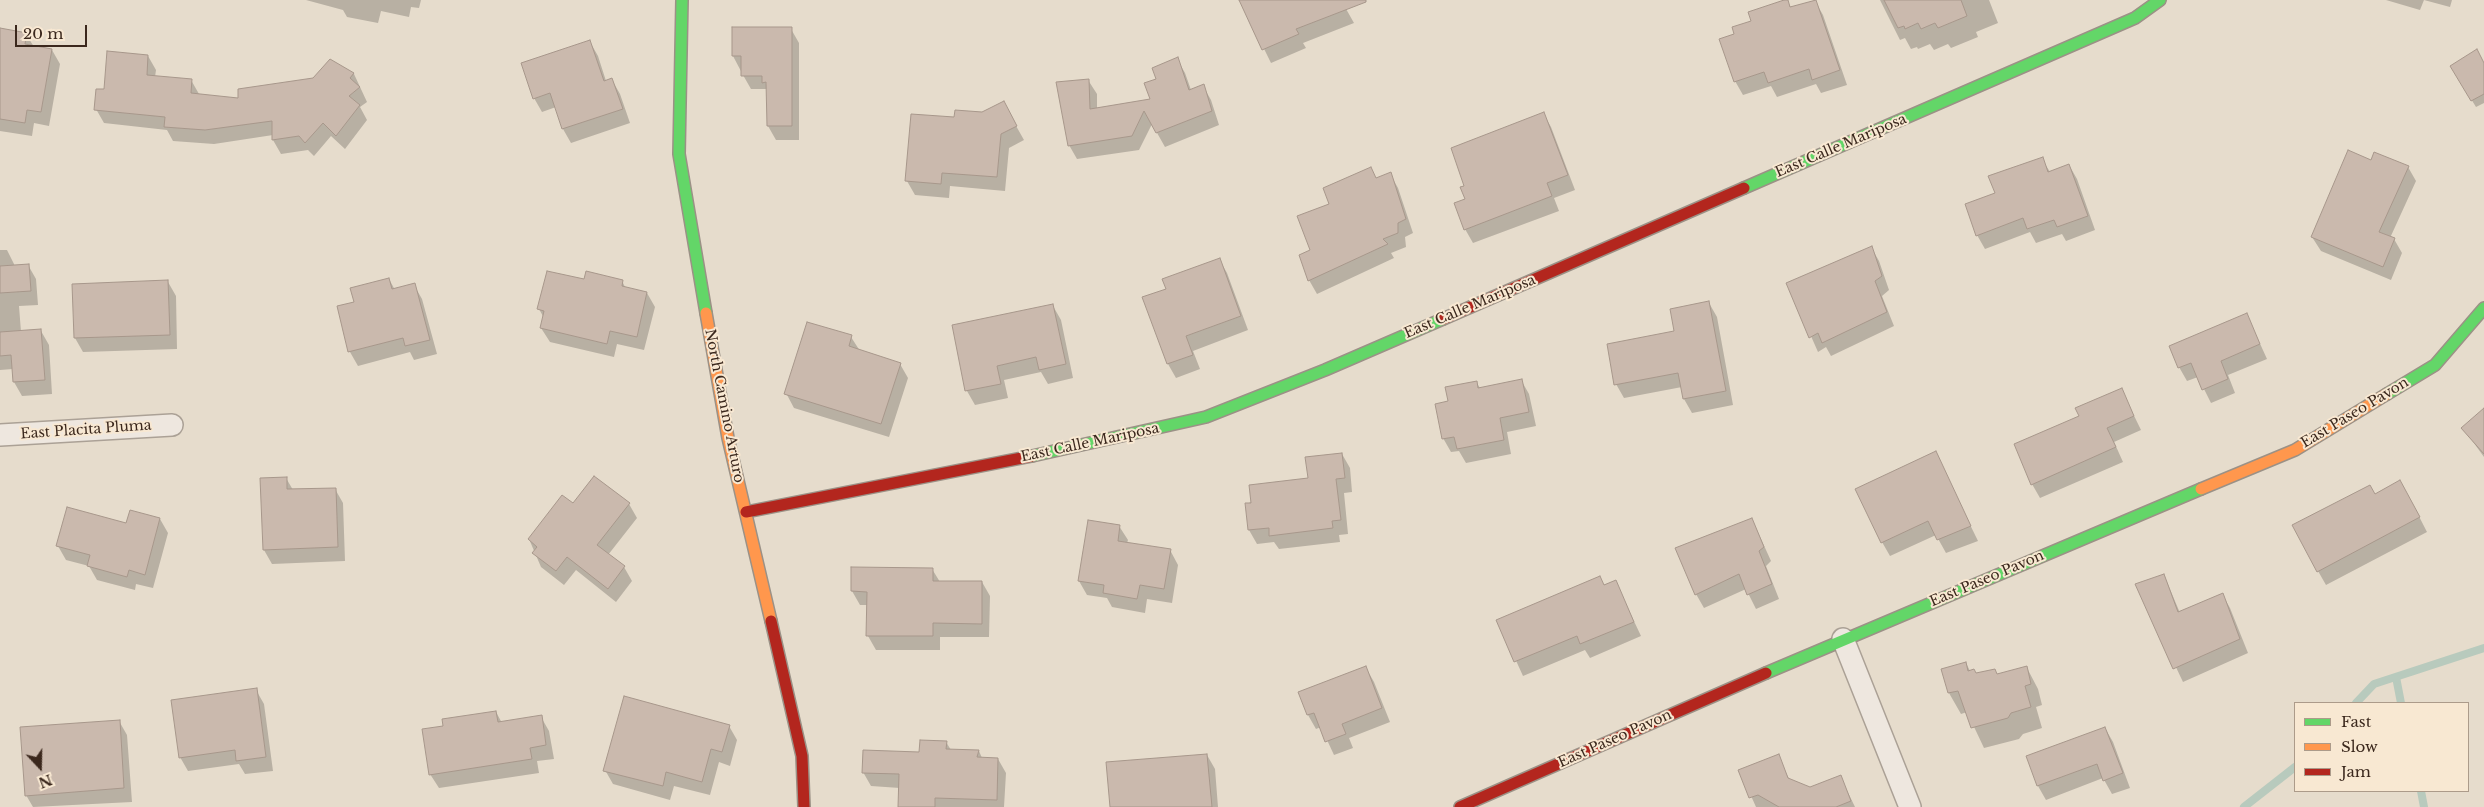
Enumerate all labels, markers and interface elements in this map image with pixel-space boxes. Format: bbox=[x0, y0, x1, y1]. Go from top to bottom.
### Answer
scale bar bbox=[18, 15, 90, 47]
text: 20 m bbox=[23, 24, 63, 43]
street label: East Calle Mariposa bbox=[1773, 111, 1909, 181]
street label: East Calle Mariposa bbox=[1402, 272, 1538, 342]
street label: North Camino Arturo bbox=[701, 328, 747, 484]
street label: East Paseo Pavon bbox=[2298, 374, 2412, 452]
street label: East Placita Pluma bbox=[20, 417, 152, 443]
street label: East Calle Mariposa bbox=[1019, 420, 1161, 466]
street label: East Paseo Pavon bbox=[1927, 547, 2047, 611]
legend bbox=[2294, 702, 2469, 792]
street label: East Paseo Pavon bbox=[1556, 706, 1674, 772]
text: Fast bbox=[2341, 712, 2371, 731]
text: Slow bbox=[2341, 737, 2378, 756]
north arrow bbox=[15, 742, 65, 792]
text: Jam bbox=[2341, 762, 2371, 781]
text: N bbox=[36, 770, 55, 792]

